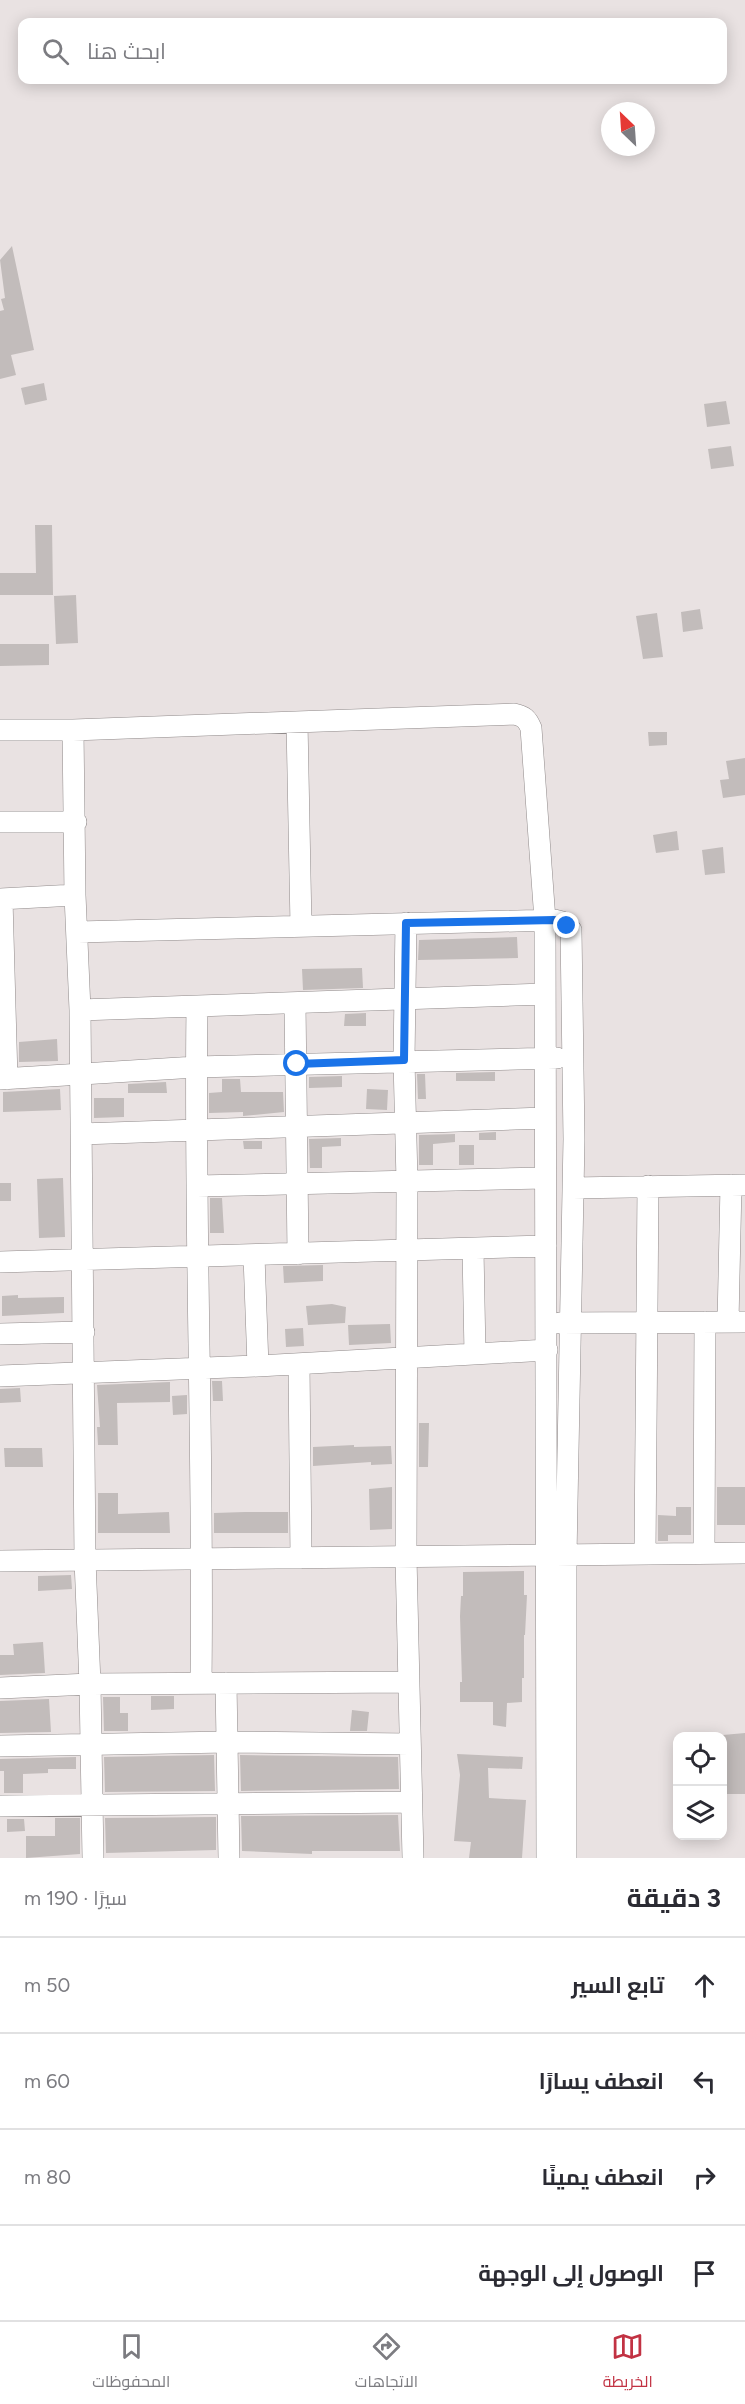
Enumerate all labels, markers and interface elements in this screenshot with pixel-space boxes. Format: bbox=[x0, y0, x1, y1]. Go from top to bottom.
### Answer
search box bbox=[18, 18, 727, 84]
icon: search bbox=[39, 35, 72, 68]
text: ابحث هنا bbox=[87, 38, 166, 65]
north arrow bbox=[601, 102, 655, 156]
route end bbox=[553, 912, 579, 938]
route start bbox=[283, 1050, 309, 1076]
map controls bbox=[673, 1732, 727, 1840]
button: locate bbox=[673, 1732, 727, 1786]
button: layers bbox=[673, 1786, 727, 1840]
text: 3 دقيقة bbox=[627, 1882, 721, 1914]
text: سيرًا · 190 m bbox=[24, 1886, 127, 1910]
icon: ahead bbox=[688, 1969, 721, 2002]
text: تابع السير bbox=[571, 1972, 664, 1999]
text: 50 m bbox=[24, 1973, 70, 1997]
icon: left bbox=[688, 2065, 721, 2098]
text: انعطف يسارًا bbox=[539, 2068, 664, 2095]
text: 60 m bbox=[24, 2069, 70, 2093]
icon: right bbox=[688, 2161, 721, 2194]
text: انعطف يمينًا bbox=[541, 2164, 664, 2191]
text: 80 m bbox=[24, 2165, 71, 2189]
icon: arrive bbox=[688, 2257, 721, 2290]
text: الوصول إلى الوجهة bbox=[478, 2260, 664, 2287]
tab: المحفوظات bbox=[92, 2330, 170, 2396]
tab: الاتجاهات bbox=[355, 2330, 418, 2396]
tab: الخريطة bbox=[603, 2330, 653, 2396]

